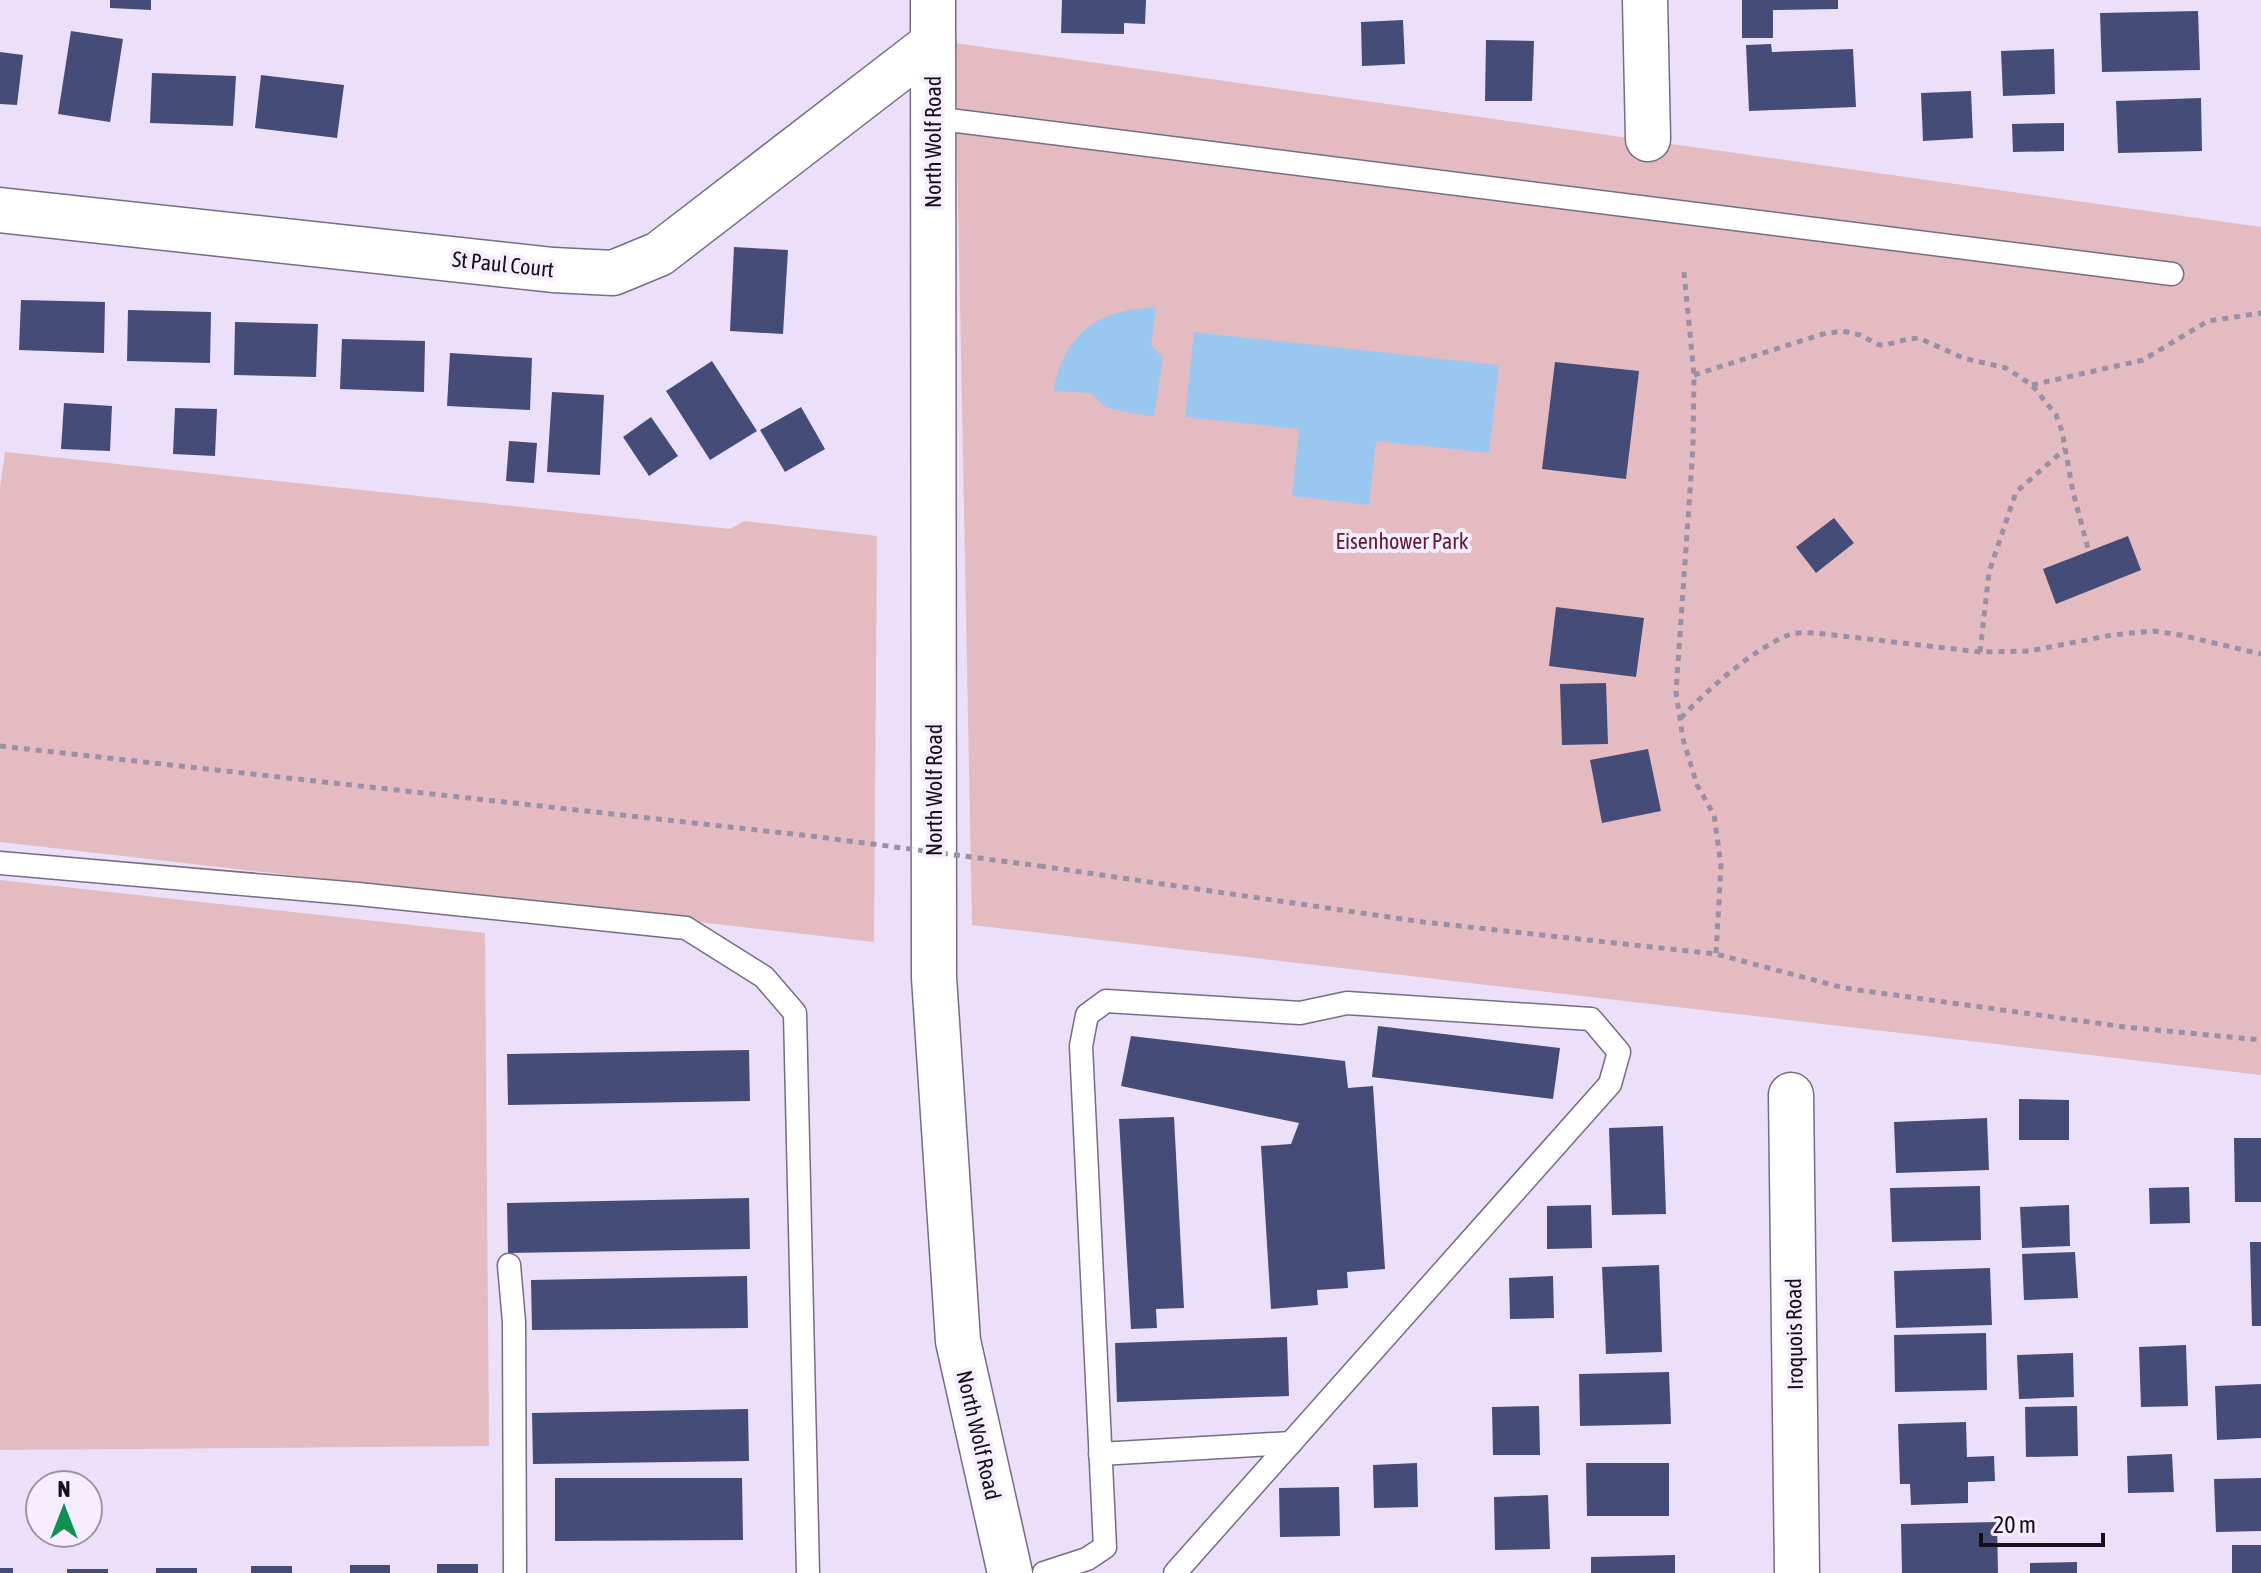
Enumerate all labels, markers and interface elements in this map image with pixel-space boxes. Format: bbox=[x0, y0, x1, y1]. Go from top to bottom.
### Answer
street label: North Wolf Road bbox=[920, 76, 946, 208]
street label: St Paul Court bbox=[451, 246, 555, 282]
park label: Eisenhower Park bbox=[1336, 528, 1469, 554]
street label: North Wolf Road bbox=[921, 724, 947, 856]
street label: Iroquois Road bbox=[1780, 1278, 1808, 1390]
street label: North Wolf Road bbox=[951, 1368, 1007, 1502]
north arrow bbox=[24, 1469, 104, 1549]
text: N bbox=[58, 1476, 70, 1502]
scale bar bbox=[1981, 1497, 2103, 1547]
text: 20 m bbox=[1993, 1511, 2036, 1538]

